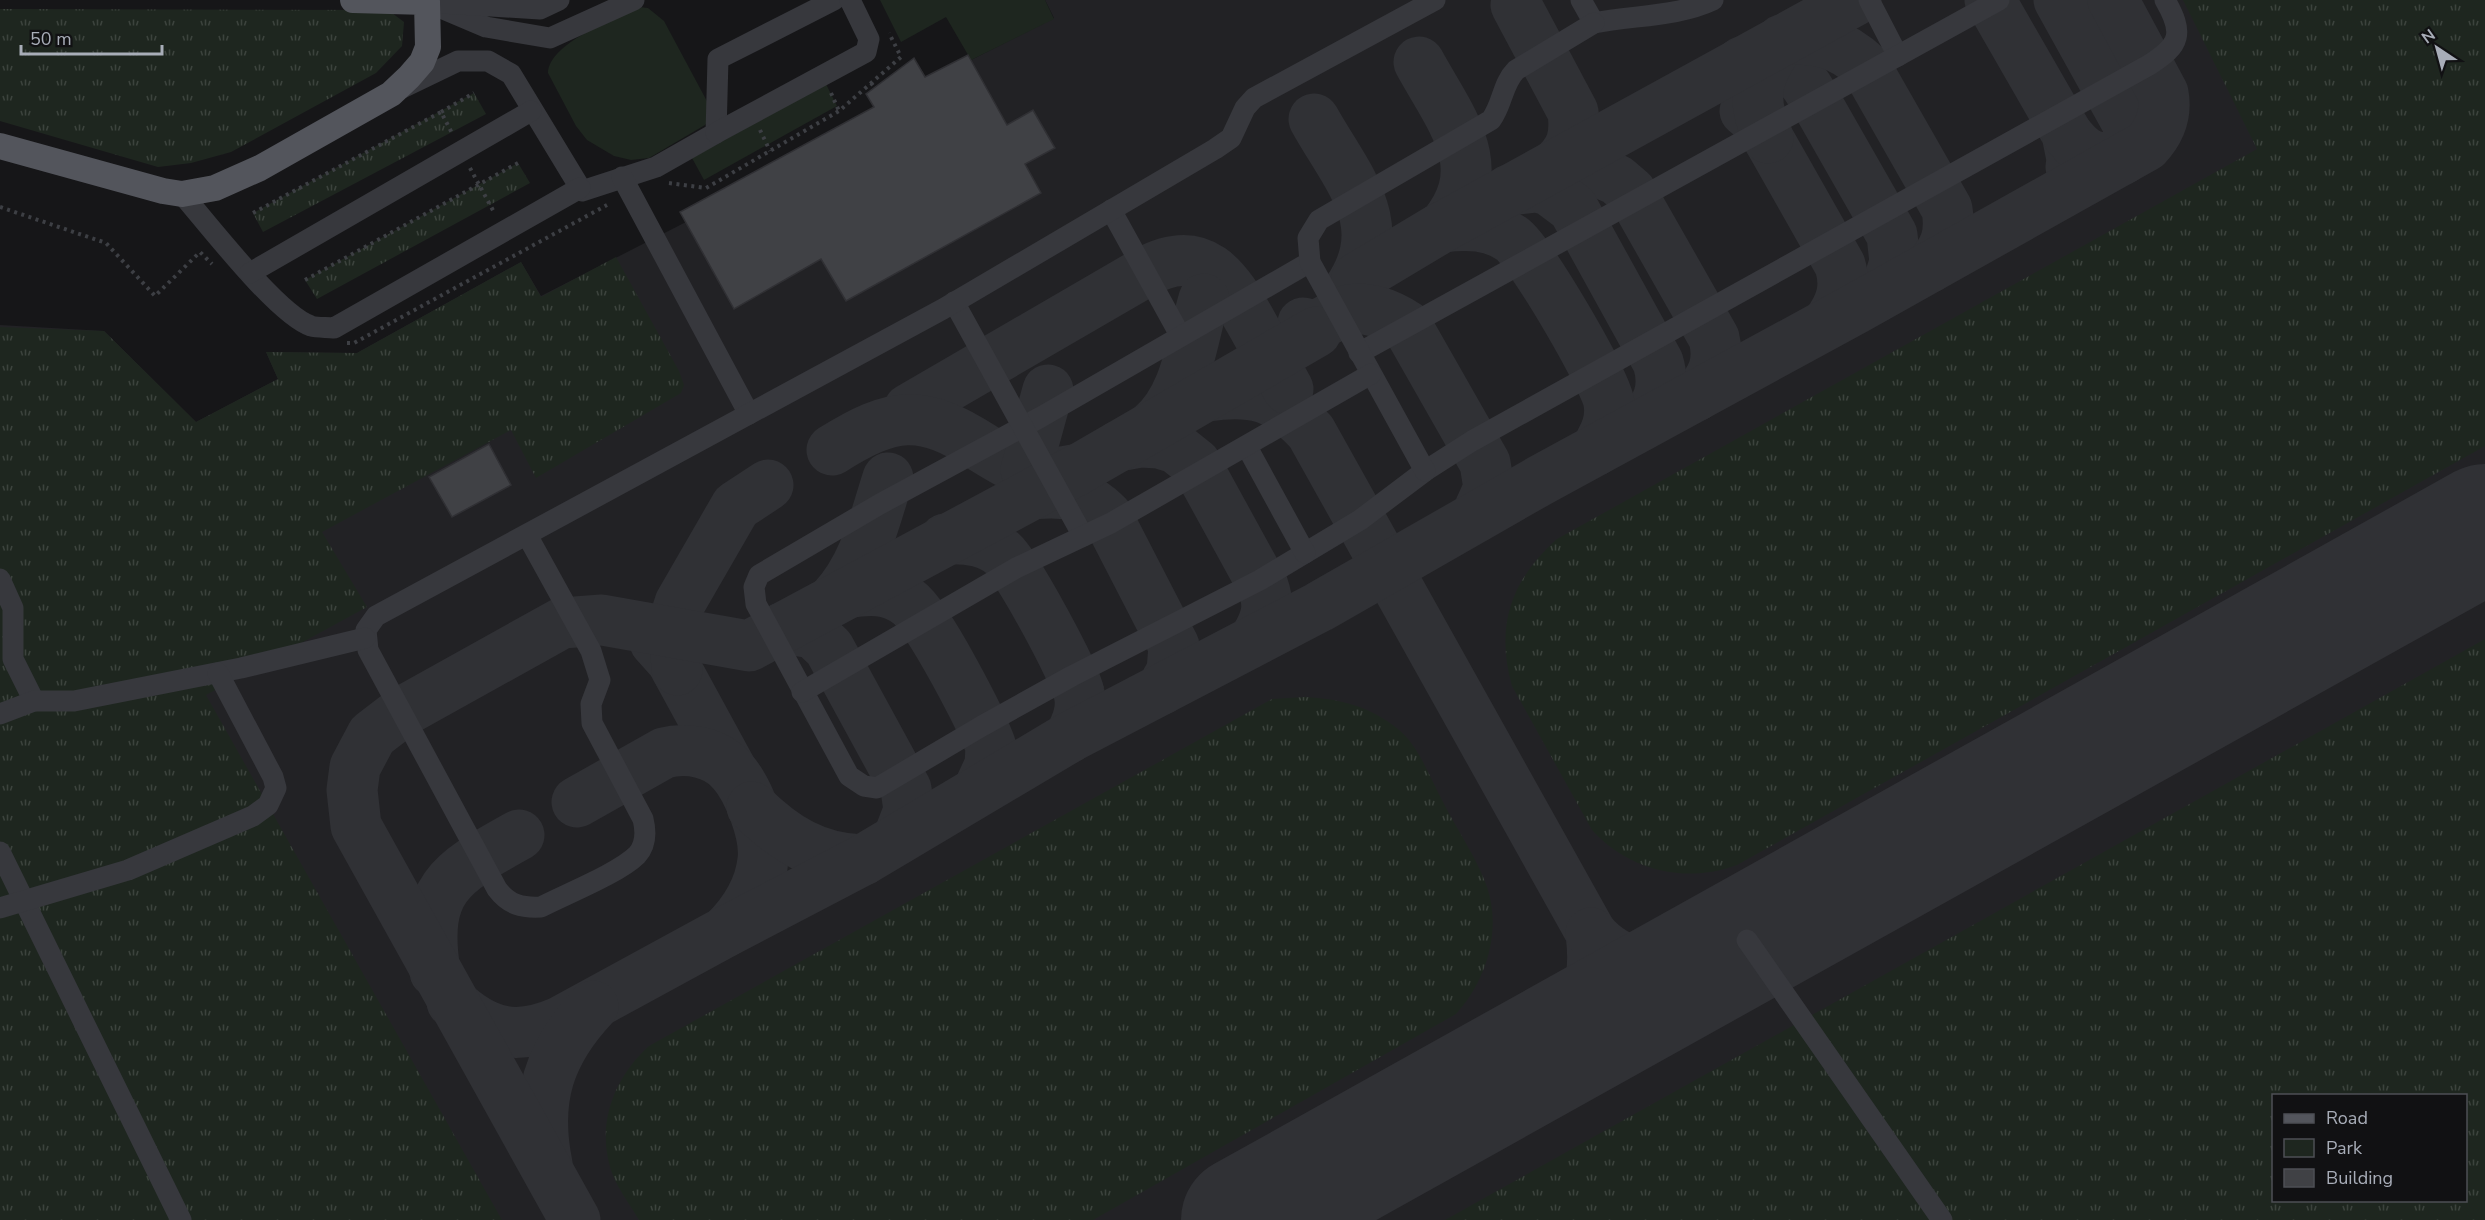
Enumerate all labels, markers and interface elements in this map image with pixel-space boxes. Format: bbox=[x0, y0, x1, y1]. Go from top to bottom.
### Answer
scale bar bbox=[21, 18, 162, 56]
north arrow bbox=[2407, 18, 2467, 78]
text: N bbox=[2417, 24, 2440, 49]
text: 50 m bbox=[30, 27, 72, 51]
legend bbox=[2272, 1094, 2467, 1202]
text: Road bbox=[2326, 1106, 2368, 1130]
text: Park bbox=[2326, 1136, 2363, 1160]
text: Building bbox=[2326, 1166, 2393, 1190]

